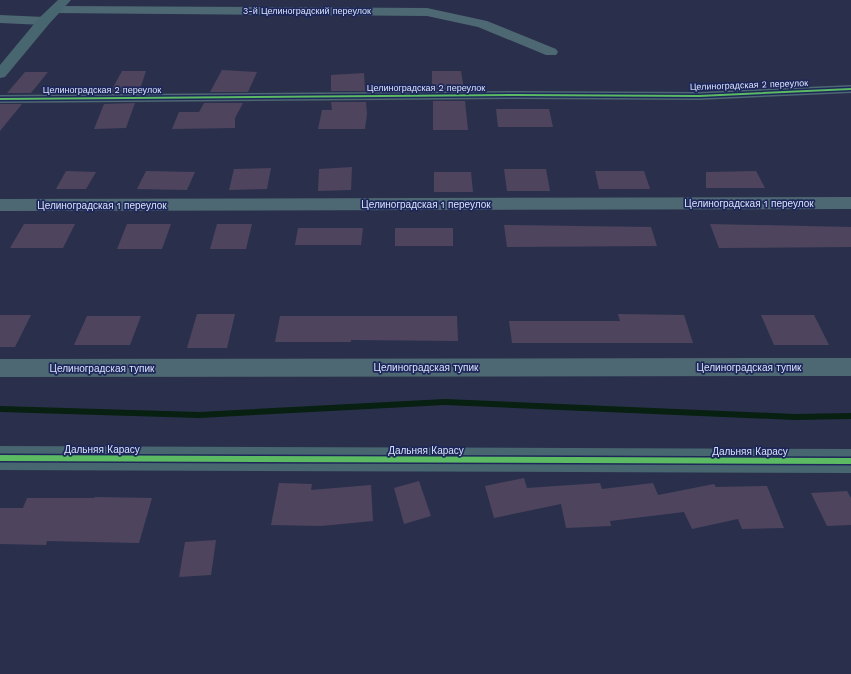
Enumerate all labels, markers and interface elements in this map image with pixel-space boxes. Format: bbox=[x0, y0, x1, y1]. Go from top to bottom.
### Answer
street label: 3-й Целиноградский переулок bbox=[243, 6, 371, 16]
street label: Целиноградская 2 переулок bbox=[690, 78, 808, 92]
street label: Целиноградская 2 переулок bbox=[367, 83, 485, 93]
street label: Целиноградская 2 переулок bbox=[43, 85, 161, 95]
street label: Целиноградская 1 переулок bbox=[684, 198, 814, 209]
street label: Целиноградская 1 переулок bbox=[361, 199, 491, 210]
street label: Целиноградская 1 переулок bbox=[37, 200, 167, 211]
street label: Целиноградская тупик bbox=[374, 362, 479, 373]
street label: Целиноградская тупик bbox=[697, 362, 802, 373]
street label: Целиноградская тупик bbox=[50, 363, 155, 374]
street label: Дальняя Карасу bbox=[64, 444, 140, 455]
street label: Дальняя Карасу bbox=[388, 445, 464, 456]
street label: Дальняя Карасу bbox=[712, 446, 788, 457]

